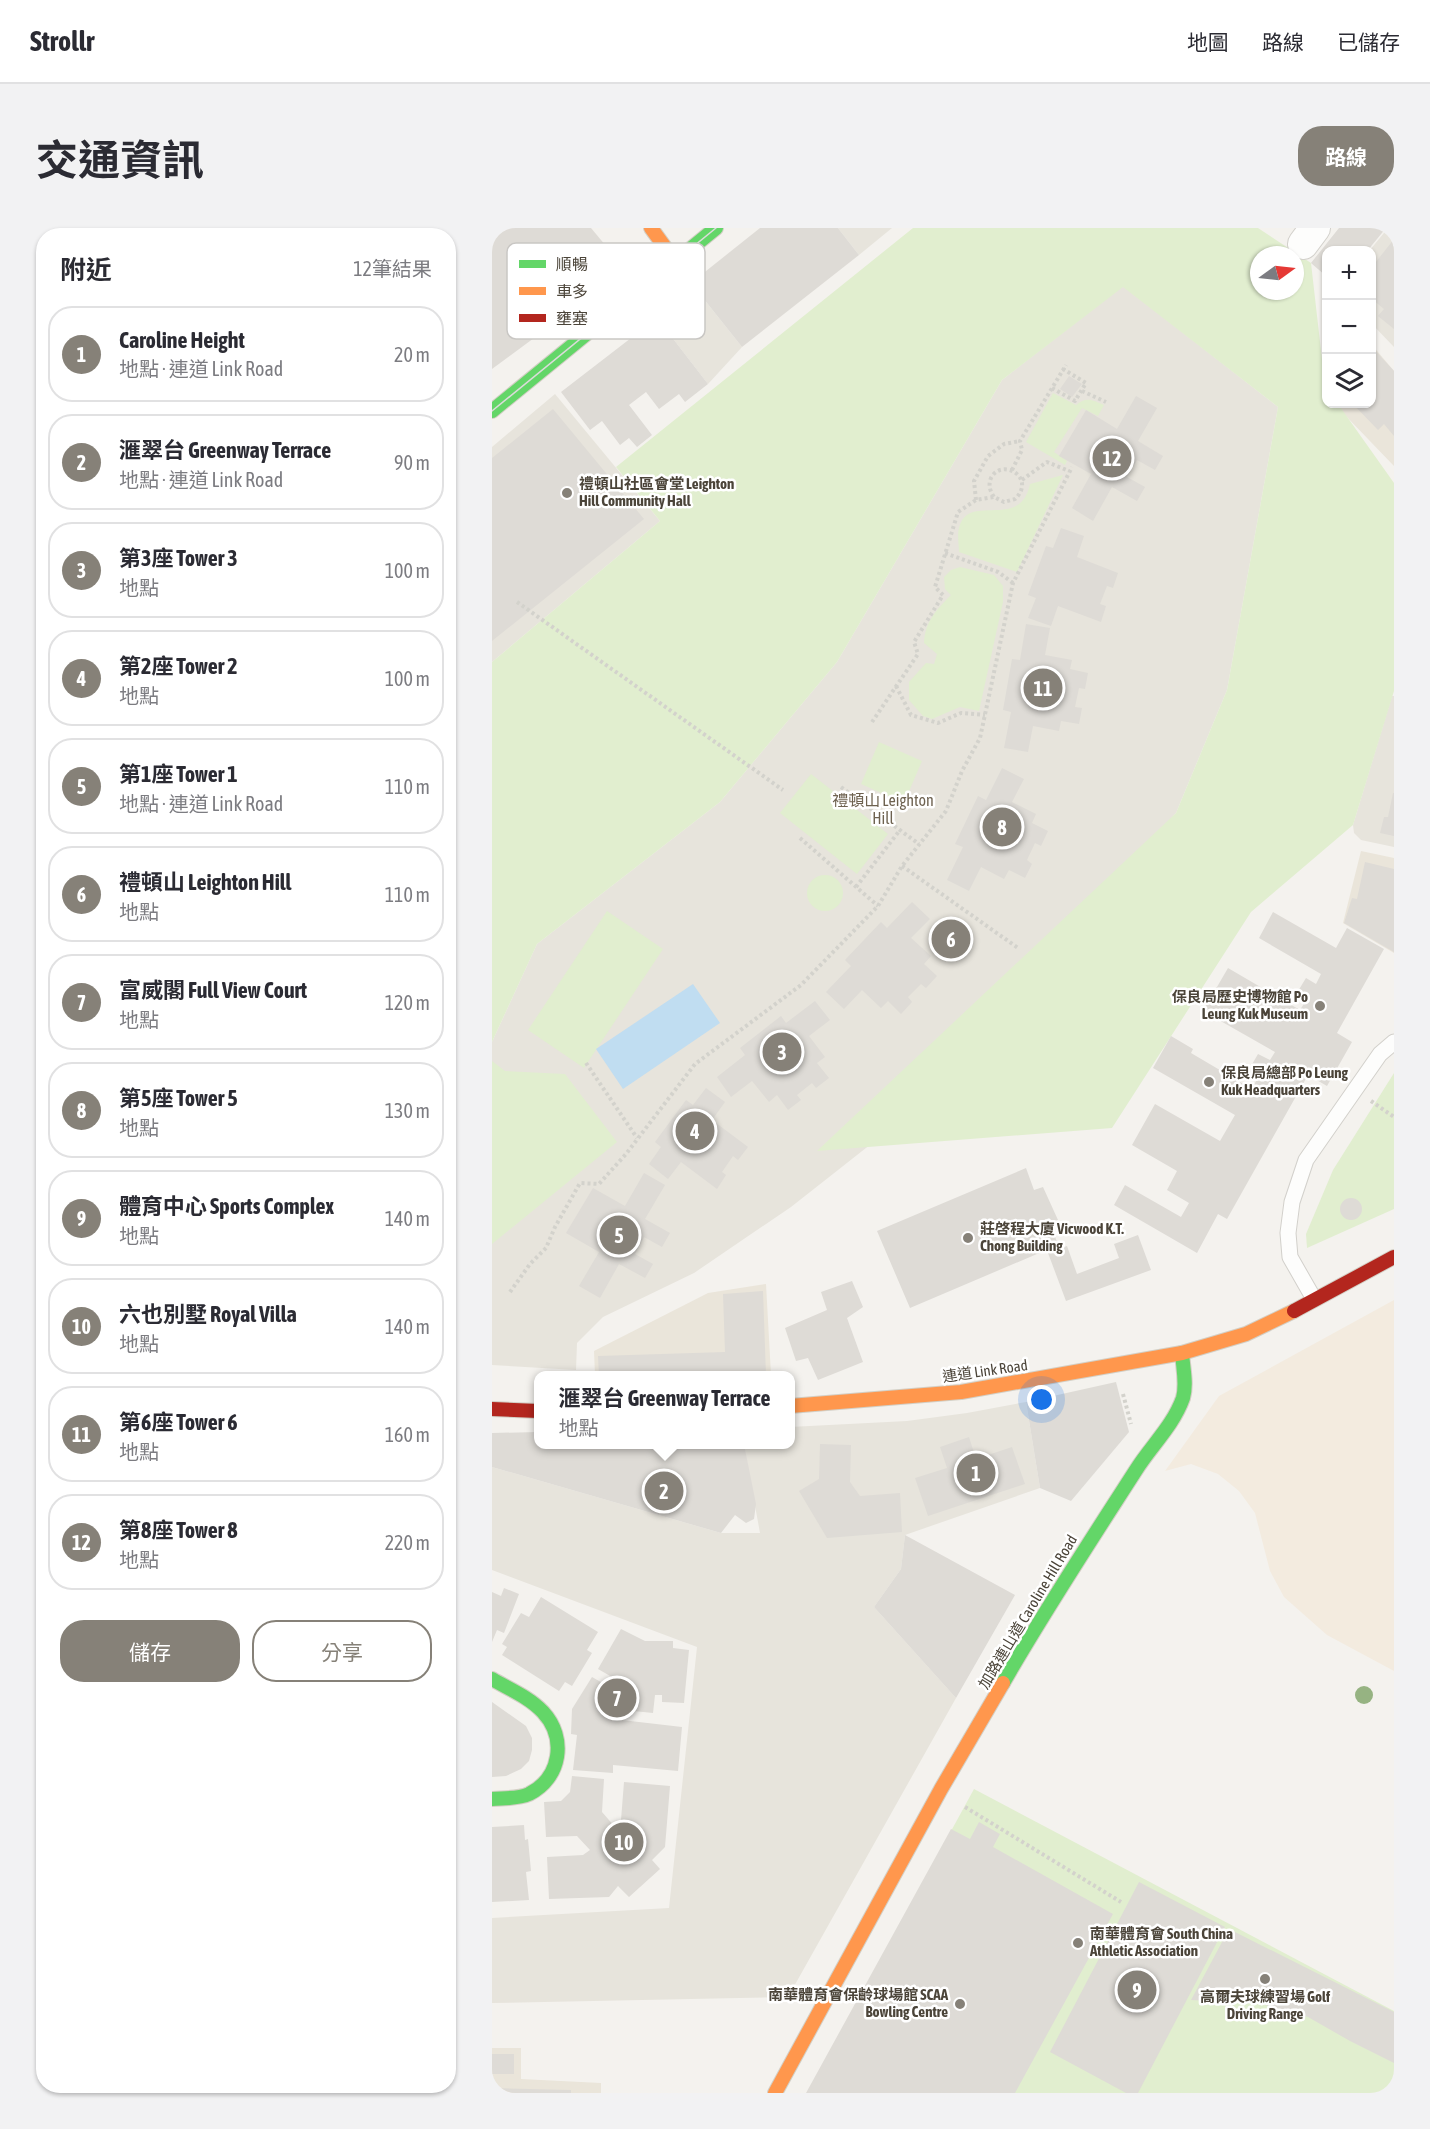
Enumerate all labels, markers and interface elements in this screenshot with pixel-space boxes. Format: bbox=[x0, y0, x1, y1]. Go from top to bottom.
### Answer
text: Strollr bbox=[30, 25, 94, 57]
text: 地圖 bbox=[1187, 30, 1229, 54]
text: 路線 bbox=[1262, 30, 1304, 54]
text: 已儲存 bbox=[1337, 30, 1400, 54]
button: 路線 bbox=[1298, 126, 1394, 186]
text: 交通資訊 bbox=[36, 136, 204, 184]
legend bbox=[507, 243, 705, 339]
north arrow bbox=[1250, 246, 1304, 300]
map controls bbox=[1322, 246, 1376, 408]
button: + bbox=[1322, 246, 1376, 300]
text: 附近 bbox=[60, 255, 112, 285]
text: 順暢 bbox=[556, 255, 588, 273]
text: 12筆結果 bbox=[353, 257, 432, 280]
text: 車多 bbox=[556, 282, 588, 300]
button: − bbox=[1322, 300, 1376, 354]
text: 壅塞 bbox=[556, 309, 588, 327]
text: Caroline Height bbox=[119, 327, 245, 353]
text: 1 bbox=[77, 343, 86, 366]
text: 20 m bbox=[394, 343, 430, 366]
button: layers bbox=[1322, 354, 1376, 408]
text: 地點 · 連道 Link Road bbox=[119, 357, 283, 380]
pin: 12 bbox=[1092, 436, 1132, 480]
text: 滙翠台 Greenway Terrace bbox=[119, 437, 331, 463]
text: 2 bbox=[77, 451, 86, 474]
text: 90 m bbox=[394, 451, 430, 474]
text: 地點 · 連道 Link Road bbox=[119, 468, 283, 491]
place label: 禮頓山社區會堂 Leighton Hill Community Hall bbox=[579, 475, 734, 509]
marker: 禮頓山社區會堂 Leighton Hill Community Hall bbox=[560, 486, 574, 500]
text: 第3座 Tower 3 bbox=[119, 545, 238, 571]
text: 3 bbox=[77, 559, 86, 582]
text: 100 m bbox=[385, 559, 430, 582]
text: 地點 bbox=[119, 576, 159, 599]
text: 第2座 Tower 2 bbox=[119, 653, 238, 679]
pin: 11 bbox=[1024, 666, 1062, 710]
text: 4 bbox=[77, 667, 86, 690]
text: 100 m bbox=[385, 667, 430, 690]
text: 地點 bbox=[119, 684, 159, 707]
text: 第1座 Tower 1 bbox=[119, 761, 238, 787]
text: 5 bbox=[77, 775, 86, 798]
text: 110 m bbox=[385, 775, 430, 798]
district label: 禮頓山 Leighton Hill bbox=[832, 791, 934, 827]
text: 地點 · 連道 Link Road bbox=[119, 792, 283, 815]
pin: 8 bbox=[982, 804, 1022, 850]
text: 禮頓山 Leighton Hill bbox=[119, 869, 291, 895]
text: 6 bbox=[77, 883, 86, 906]
text: 110 m bbox=[385, 883, 430, 906]
text: 地點 bbox=[119, 900, 159, 923]
pin: 6 bbox=[932, 916, 970, 962]
text: 富威閣 Full View Court bbox=[119, 977, 307, 1003]
place label: 保良局歷史博物館 Po Leung Kuk Museum bbox=[1172, 988, 1308, 1022]
text: 7 bbox=[77, 991, 86, 1014]
text: 120 m bbox=[385, 991, 430, 1014]
marker: 保良局歷史博物館 Po Leung Kuk Museum bbox=[1313, 999, 1327, 1013]
text: 地點 bbox=[119, 1008, 159, 1031]
pin: 3 bbox=[762, 1030, 802, 1074]
place label: 保良局總部 Po Leung Kuk Headquarters bbox=[1221, 1064, 1348, 1098]
marker: 保良局總部 Po Leung Kuk Headquarters bbox=[1202, 1075, 1216, 1089]
text: 第5座 Tower 5 bbox=[119, 1085, 238, 1111]
text: 8 bbox=[77, 1099, 86, 1122]
text: 130 m bbox=[385, 1099, 430, 1122]
pin: 4 bbox=[676, 1108, 714, 1154]
text: 地點 bbox=[119, 1116, 159, 1139]
text: 體育中心 Sports Complex bbox=[119, 1193, 334, 1219]
text: 9 bbox=[77, 1207, 86, 1230]
text: 140 m bbox=[385, 1207, 430, 1230]
pin: 5 bbox=[600, 1212, 638, 1258]
place label: 莊啓程大廈 Vicwood K.T. Chong Building bbox=[980, 1220, 1124, 1254]
text: 地點 bbox=[119, 1224, 159, 1247]
marker: 莊啓程大廈 Vicwood K.T. Chong Building bbox=[961, 1231, 975, 1245]
text: 六也別墅 Royal Villa bbox=[119, 1301, 297, 1327]
text: 10 bbox=[72, 1315, 91, 1338]
text: 140 m bbox=[385, 1315, 430, 1338]
text: 地點 bbox=[119, 1332, 159, 1355]
street label: 連道 Link Road bbox=[941, 1356, 1029, 1385]
popup bbox=[534, 1371, 795, 1449]
text: 滙翠台 Greenway Terrace bbox=[558, 1385, 771, 1411]
your location bbox=[1027, 1385, 1056, 1414]
text: 第6座 Tower 6 bbox=[119, 1409, 238, 1435]
text: 地點 bbox=[558, 1416, 598, 1439]
text: 11 bbox=[72, 1423, 91, 1446]
text: 160 m bbox=[385, 1423, 430, 1446]
text: 地點 bbox=[119, 1440, 159, 1463]
pin: 1 bbox=[956, 1450, 996, 1496]
pin: 2 bbox=[644, 1468, 684, 1514]
text: 第8座 Tower 8 bbox=[119, 1517, 238, 1543]
text: 12 bbox=[72, 1531, 91, 1554]
text: 220 m bbox=[385, 1531, 430, 1554]
street label: 加路連山道 Caroline Hill Road bbox=[975, 1532, 1080, 1692]
text: 地點 bbox=[119, 1548, 159, 1571]
button: 儲存 bbox=[60, 1620, 240, 1682]
button: 分享 bbox=[252, 1620, 432, 1682]
pin: 7 bbox=[598, 1676, 636, 1720]
pin: 10 bbox=[604, 1820, 644, 1864]
place label: 南華體育會 South China Athletic Association bbox=[1089, 1925, 1233, 1959]
marker: 南華體育會 South China Athletic Association bbox=[1071, 1936, 1085, 1950]
pin: 9 bbox=[1118, 1968, 1156, 2012]
marker: 高爾夫球練習場 Golf Driving Range bbox=[1258, 1972, 1272, 1986]
place label: 南華體育會保齡球場館 SCAA Bowling Centre bbox=[768, 1986, 949, 2020]
place label: 高爾夫球練習場 Golf Driving Range bbox=[1200, 1988, 1331, 2022]
marker: 南華體育會保齡球場館 SCAA Bowling Centre bbox=[953, 1997, 967, 2011]

